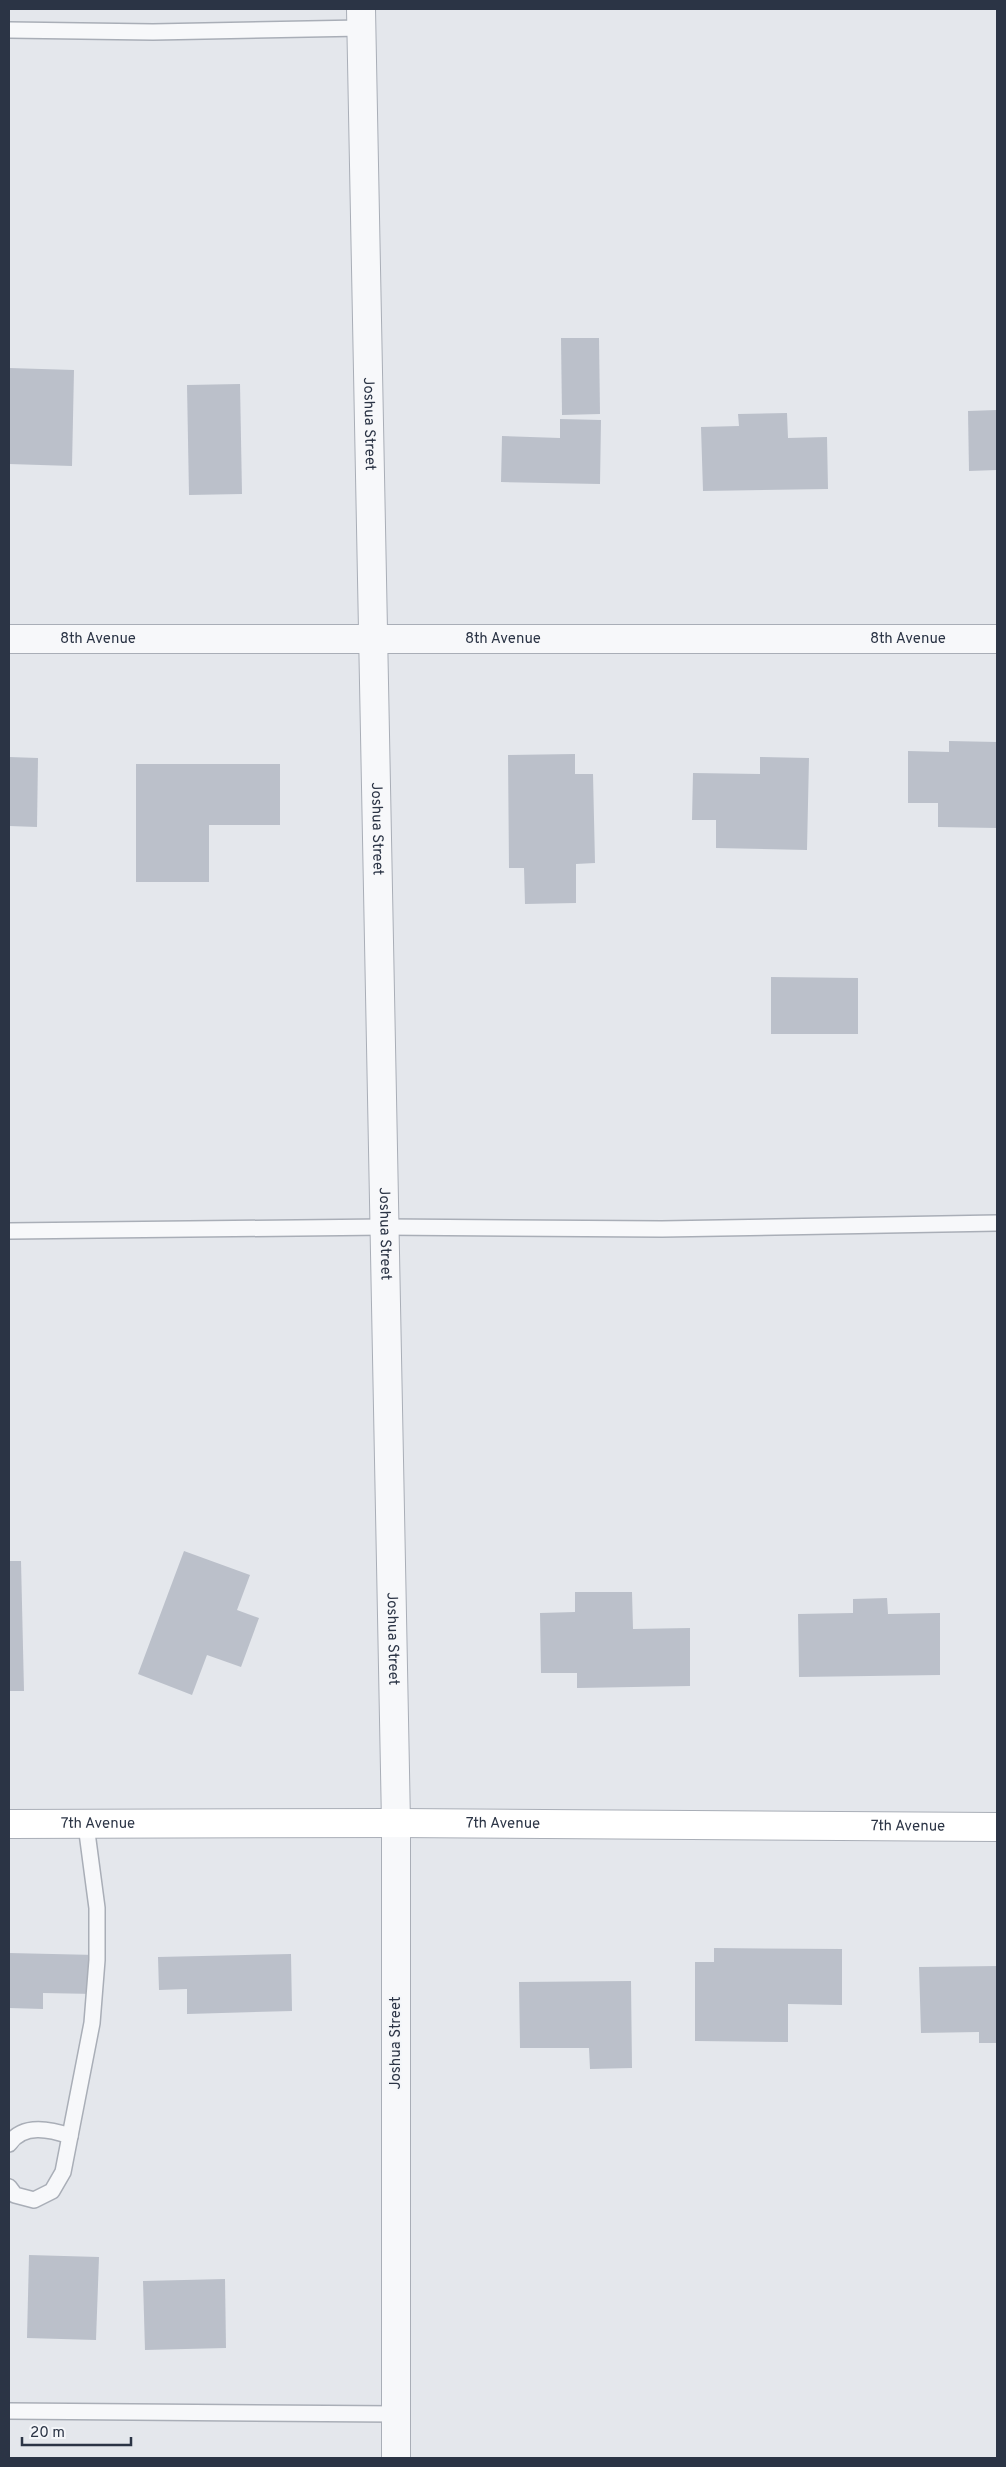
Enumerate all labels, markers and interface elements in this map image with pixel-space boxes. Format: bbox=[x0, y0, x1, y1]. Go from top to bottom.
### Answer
street label: Joshua Street bbox=[359, 377, 379, 471]
street label: 8th Avenue bbox=[60, 630, 136, 649]
street label: 8th Avenue bbox=[465, 630, 541, 649]
street label: 8th Avenue bbox=[870, 630, 946, 649]
street label: Joshua Street bbox=[366, 782, 387, 876]
street label: Joshua Street bbox=[374, 1187, 395, 1281]
street label: Joshua Street bbox=[382, 1592, 403, 1685]
street label: 7th Avenue bbox=[61, 1814, 135, 1833]
street label: 7th Avenue bbox=[466, 1814, 540, 1833]
street label: 7th Avenue bbox=[871, 1817, 945, 1836]
street label: Joshua Street bbox=[387, 1996, 406, 2090]
scale bar bbox=[22, 2414, 131, 2446]
text: 20 m bbox=[30, 2424, 65, 2443]

